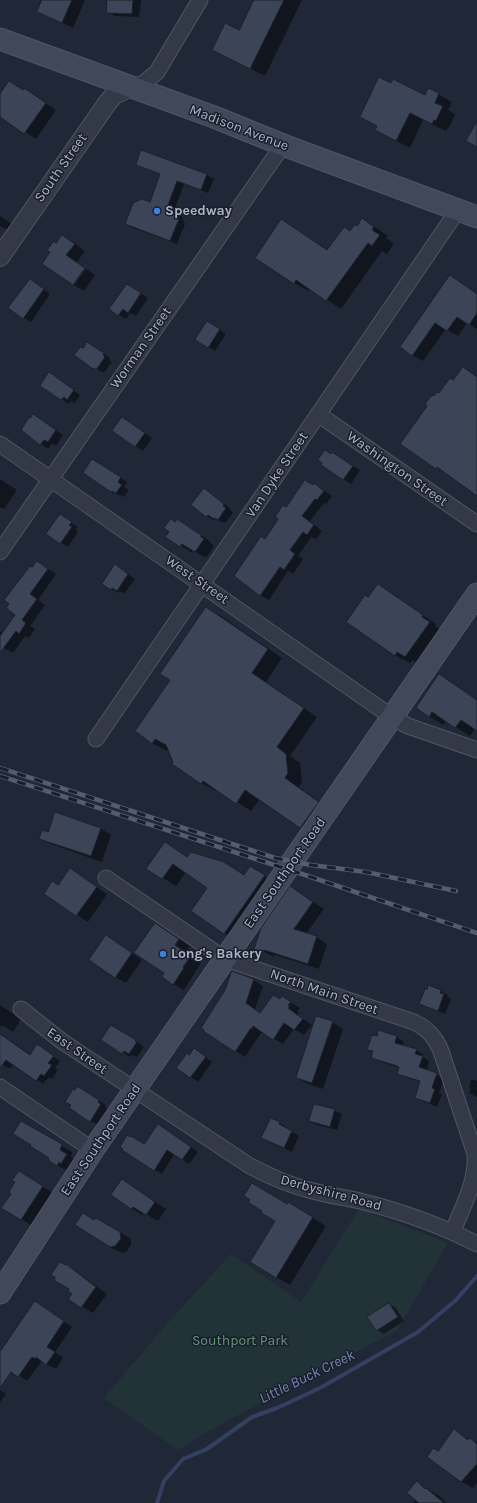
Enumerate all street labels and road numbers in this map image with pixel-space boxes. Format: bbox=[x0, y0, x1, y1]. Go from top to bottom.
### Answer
street label: Madison Avenue bbox=[187, 101, 291, 155]
street label: South Street bbox=[31, 130, 91, 206]
street label: Worman Street bbox=[107, 304, 175, 392]
street label: Washington Street bbox=[343, 428, 451, 510]
street label: Van Dyke Street bbox=[242, 429, 312, 521]
street label: West Street bbox=[162, 552, 232, 608]
street label: East Southport Road bbox=[240, 814, 330, 932]
street label: North Main Street bbox=[268, 966, 380, 1018]
street label: East Street bbox=[44, 1024, 110, 1078]
street label: East Southport Road bbox=[57, 1081, 145, 1199]
street label: Derbyshire Road bbox=[279, 1171, 383, 1215]

